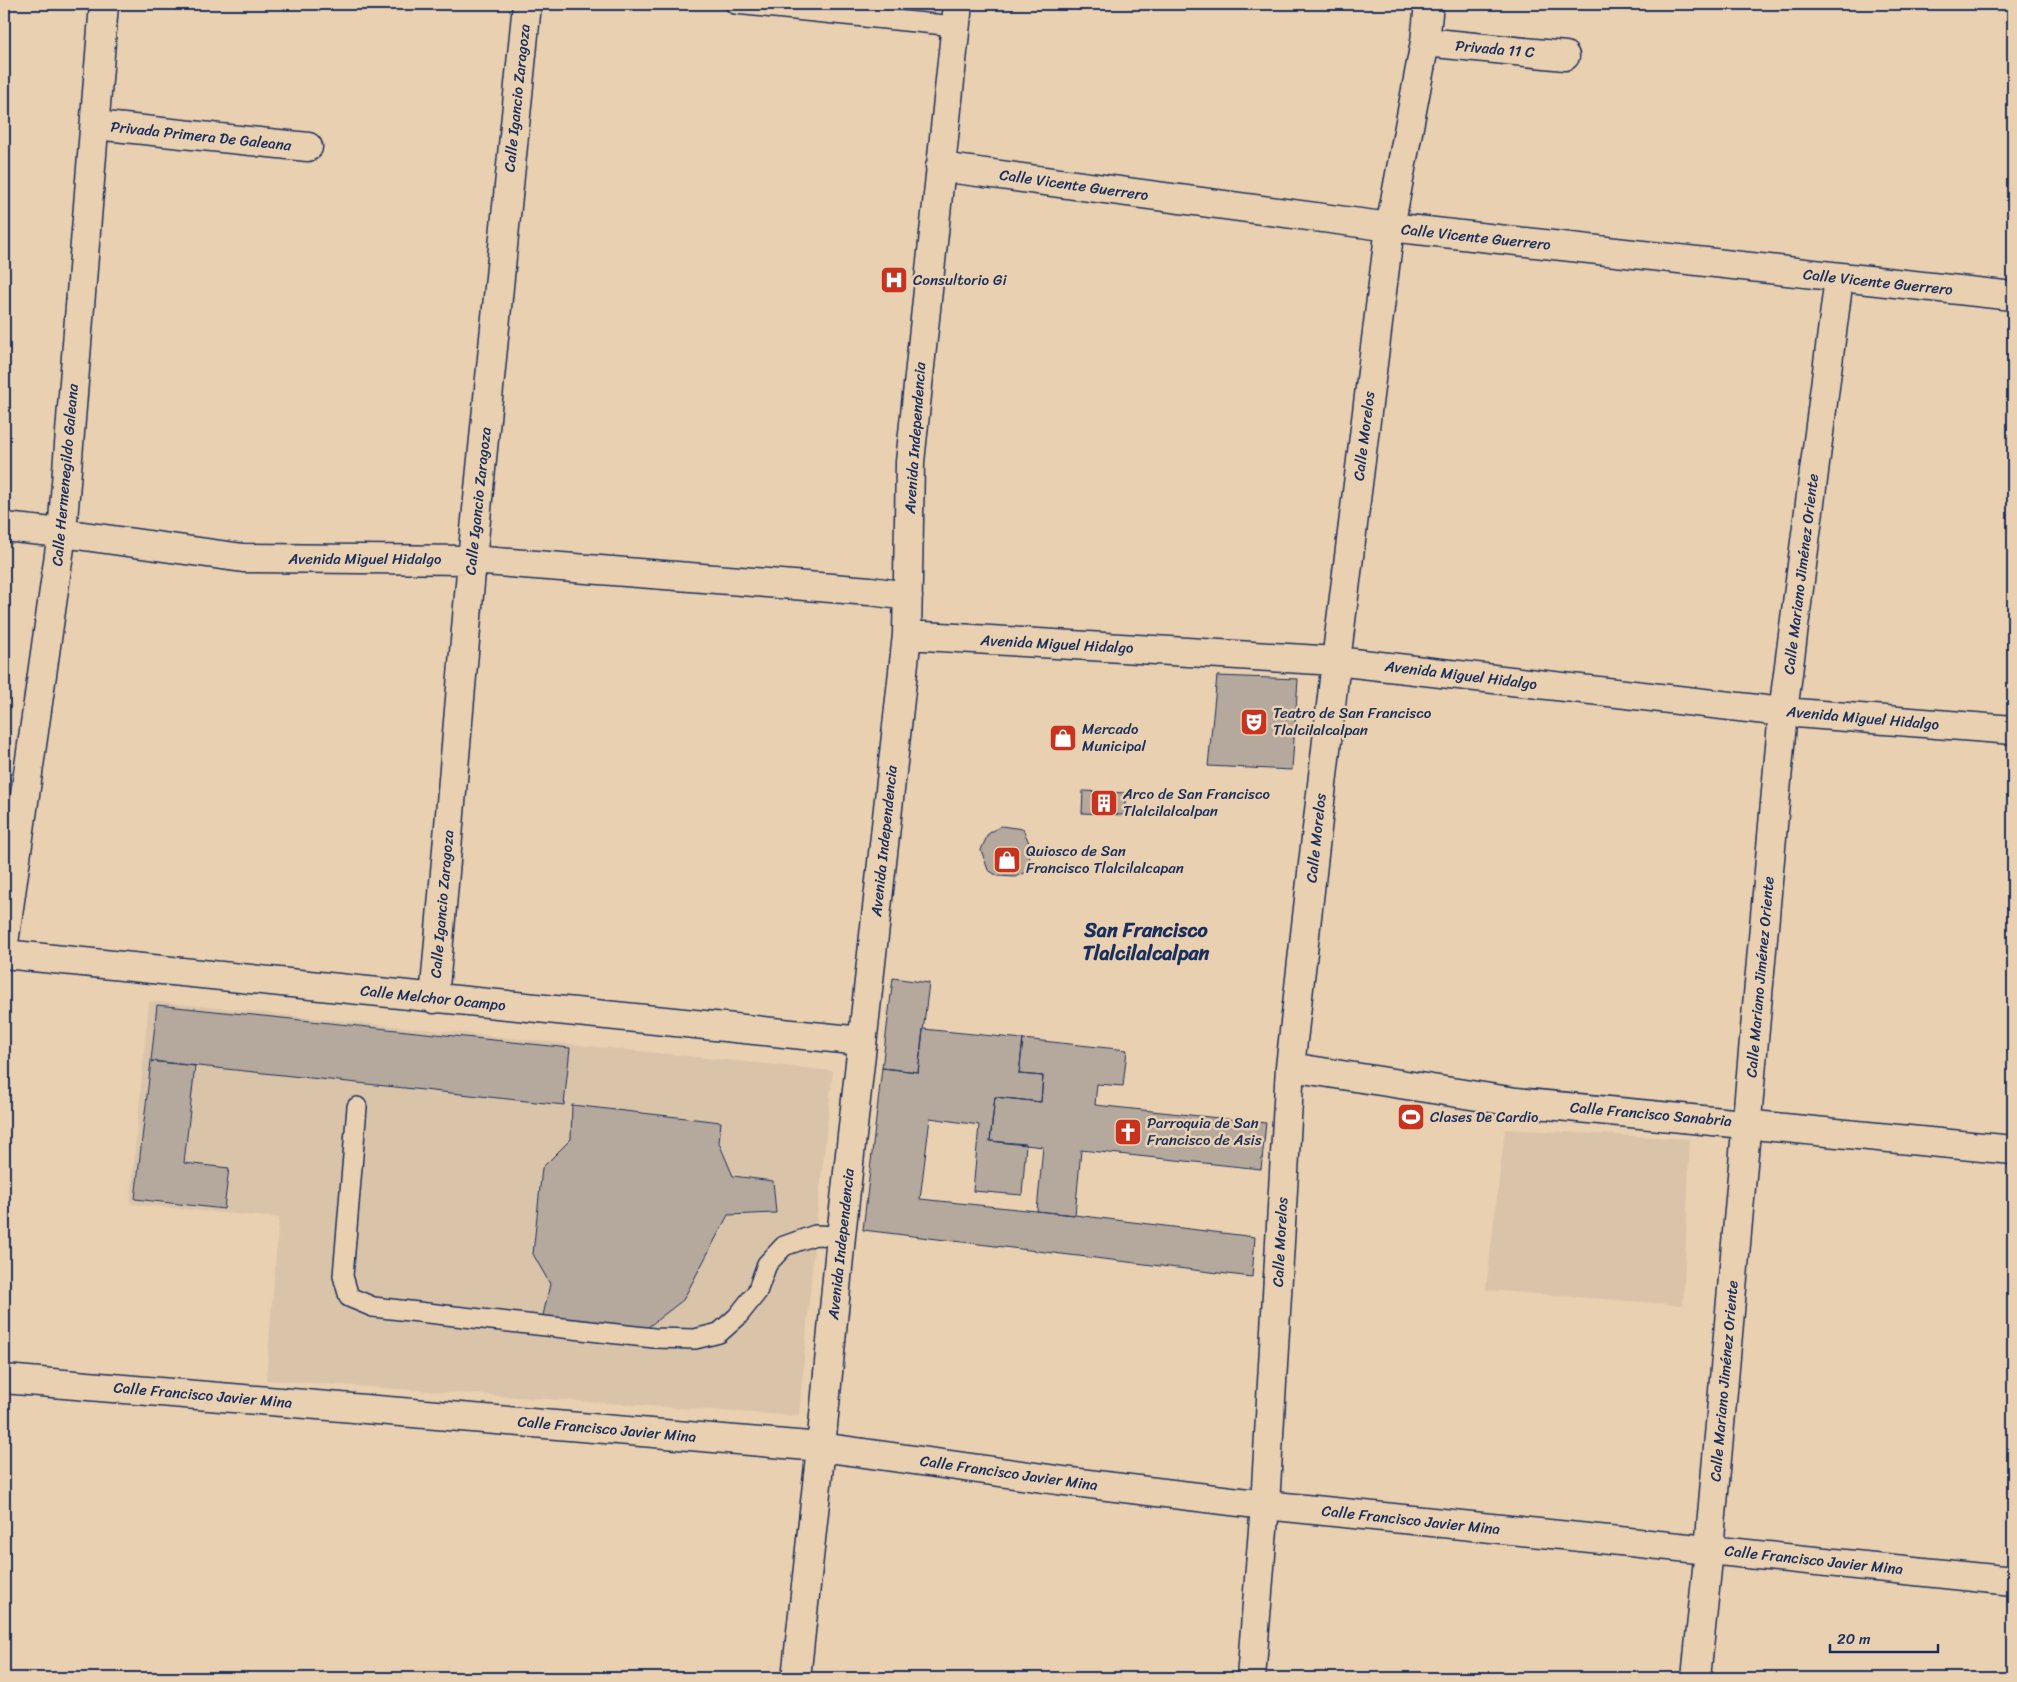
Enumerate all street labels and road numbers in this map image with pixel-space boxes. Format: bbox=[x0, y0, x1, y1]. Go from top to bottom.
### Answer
street label: Calle Igancio Zaragoza bbox=[496, 22, 538, 173]
street label: Privada 11 C bbox=[1454, 33, 1536, 65]
street label: Privada Primera De Galeana bbox=[109, 114, 293, 158]
street label: Calle Vicente Guerrero bbox=[998, 162, 1151, 208]
street label: Calle Vicente Guerrero bbox=[1400, 216, 1553, 258]
street label: Calle Vicente Guerrero bbox=[1802, 261, 1955, 303]
street label: Avenida Independencia bbox=[897, 361, 933, 516]
street label: Calle Hermenegildo Galeana bbox=[44, 382, 86, 567]
street label: Calle Morelos bbox=[1346, 390, 1382, 482]
street label: Calle Igancio Zaragoza bbox=[457, 425, 499, 576]
street label: Calle Mariano Jiménez Oriente bbox=[1776, 472, 1826, 676]
street label: Avenida Miguel Hidalgo bbox=[288, 546, 442, 572]
street label: Avenida Miguel Hidalgo bbox=[979, 627, 1135, 661]
street label: Avenida Miguel Hidalgo bbox=[1383, 653, 1539, 697]
street label: Avenida Miguel Hidalgo bbox=[1785, 698, 1941, 738]
street label: Avenida Independencia bbox=[863, 764, 905, 919]
street label: Calle Morelos bbox=[1298, 792, 1334, 884]
street label: Calle Igancio Zaragoza bbox=[423, 828, 461, 979]
street label: Calle Mariano Jiménez Oriente bbox=[1738, 875, 1782, 1079]
street label: Calle Melchor Ocampo bbox=[359, 977, 508, 1019]
street label: Calle Francisco Sanabria bbox=[1569, 1094, 1733, 1134]
street label: Avenida Independencia bbox=[820, 1167, 862, 1322]
street label: Calle Morelos bbox=[1265, 1196, 1295, 1288]
street label: Calle Mariano Jiménez Oriente bbox=[1702, 1279, 1746, 1483]
street label: Calle Francisco Javier Mina bbox=[113, 1374, 294, 1416]
street label: Calle Francisco Javier Mina bbox=[517, 1408, 698, 1450]
street label: Calle Francisco Javier Mina bbox=[918, 1448, 1100, 1498]
street label: Calle Francisco Javier Mina bbox=[1321, 1498, 1502, 1542]
street label: Calle Francisco Javier Mina bbox=[1724, 1538, 1905, 1582]

